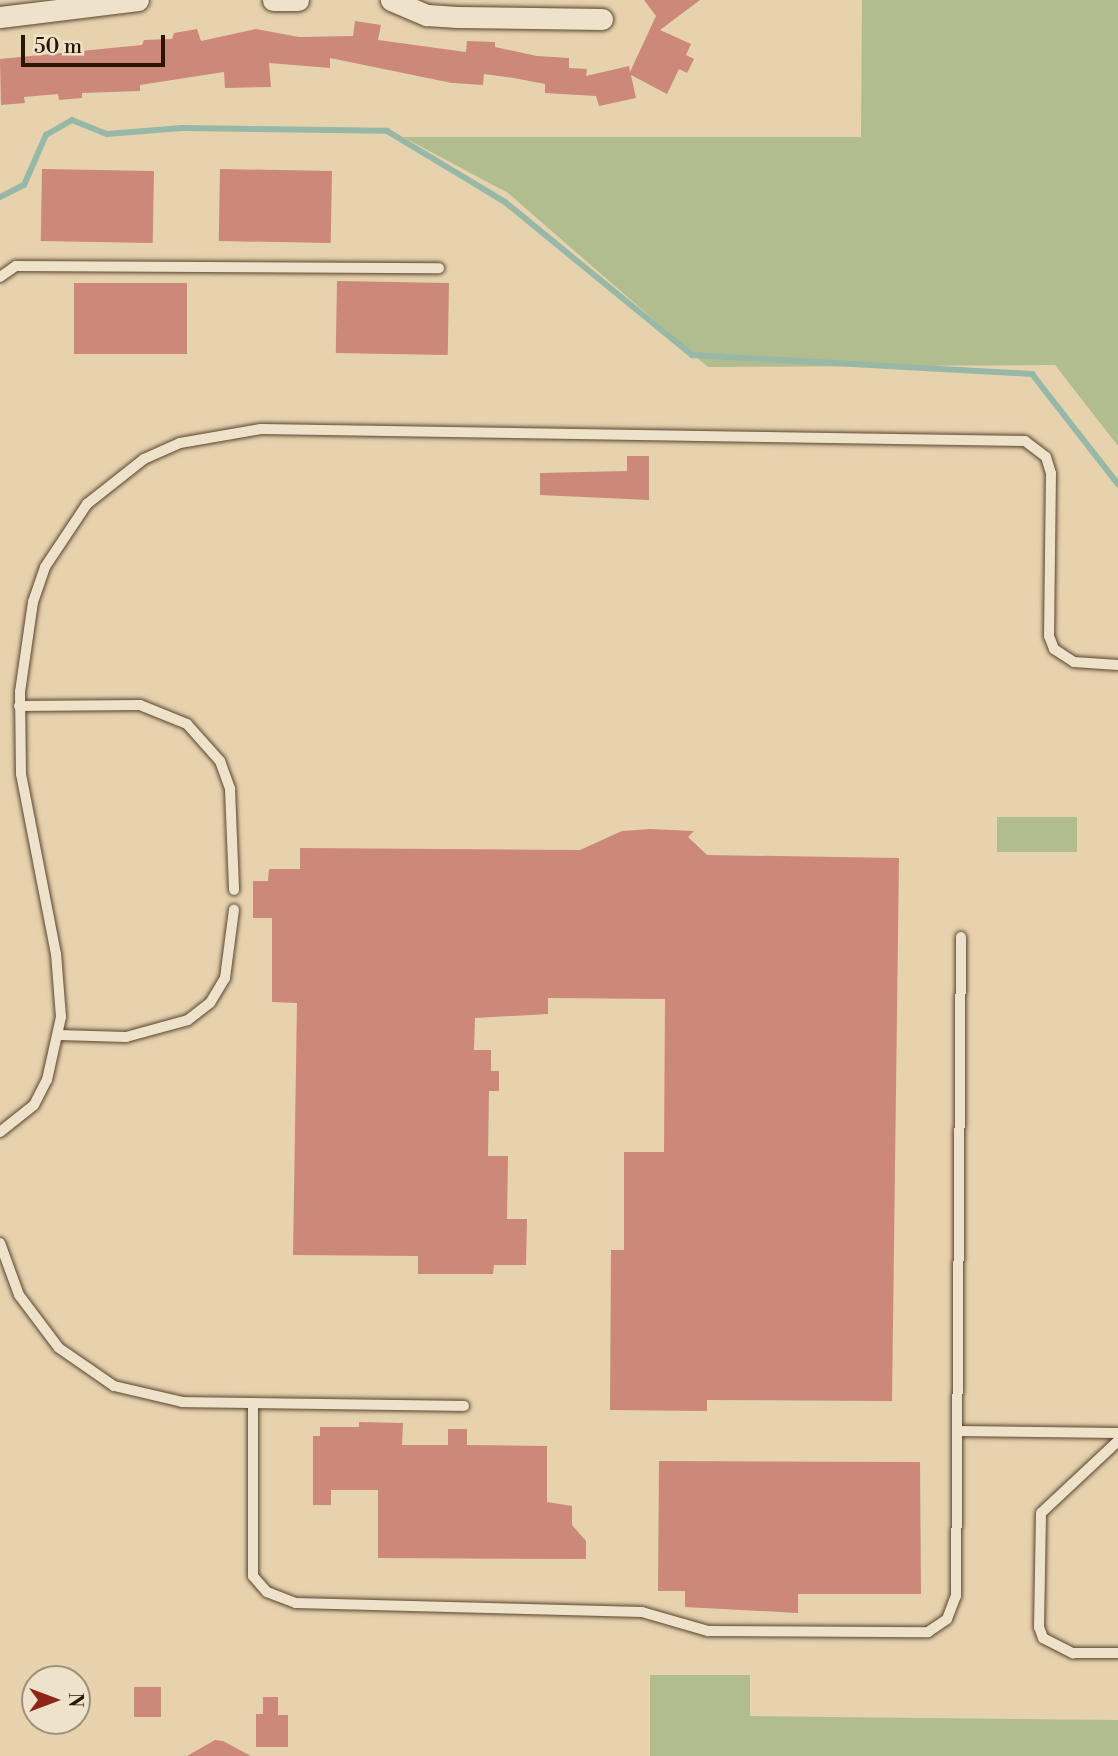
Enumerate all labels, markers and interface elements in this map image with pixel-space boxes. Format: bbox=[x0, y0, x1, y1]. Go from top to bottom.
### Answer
scale bar bbox=[24, 21, 168, 65]
text: 50 m bbox=[34, 34, 82, 60]
north arrow bbox=[21, 1665, 91, 1735]
text: N bbox=[63, 1692, 87, 1708]

